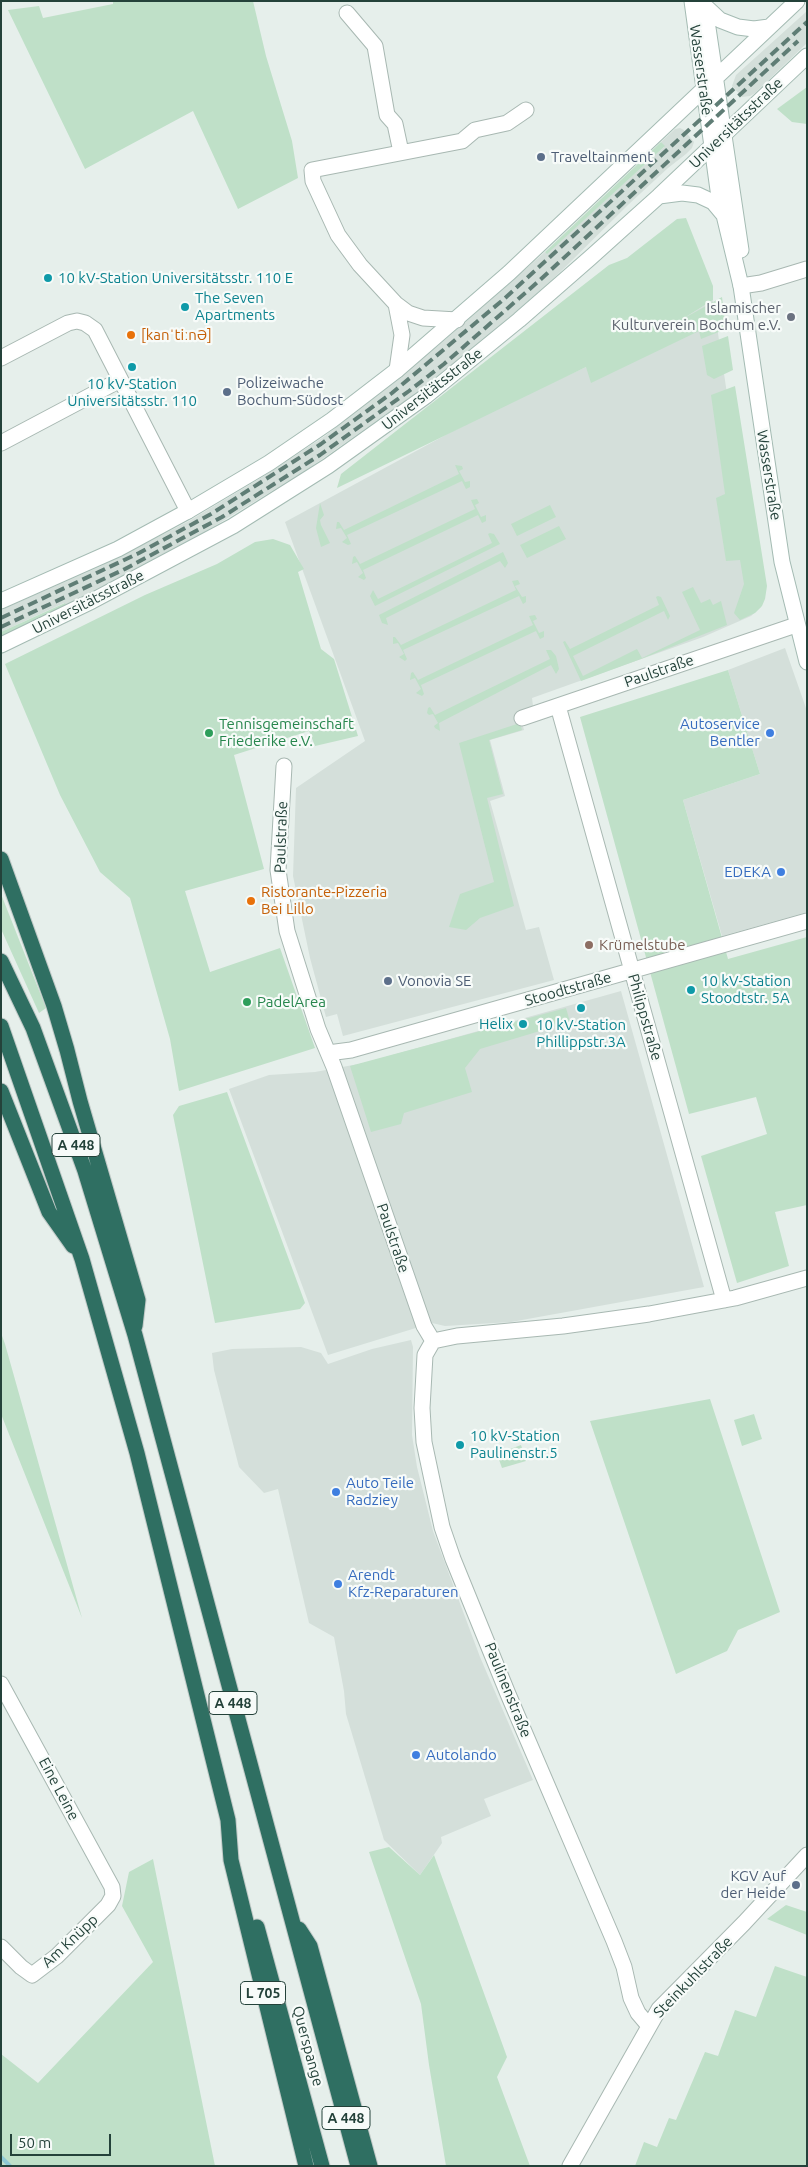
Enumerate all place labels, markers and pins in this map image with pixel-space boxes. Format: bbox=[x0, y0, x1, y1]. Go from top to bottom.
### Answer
place label: Traveltainment bbox=[551, 148, 653, 166]
marker: Traveltainment bbox=[535, 151, 547, 163]
place label: 10 kV-Station Universitätsstr. 110 E bbox=[58, 269, 293, 287]
marker: 10 kV-Station Universitätsstr. 110 E bbox=[42, 272, 54, 284]
place label: The Seven Apartments bbox=[195, 289, 275, 324]
place label: Islamischer Kulturverein Bochum e.V. bbox=[612, 299, 781, 334]
marker: The Seven Apartments bbox=[179, 301, 191, 313]
marker: Islamischer Kulturverein Bochum e.V. bbox=[785, 311, 797, 323]
place label: [kanˈtiːnə] bbox=[141, 326, 212, 344]
marker: [kanˈtiːnə] bbox=[125, 329, 137, 341]
marker: 10 kV-Station Universitätsstr. 110 bbox=[126, 361, 138, 373]
place label: Polizeiwache Bochum-Südost bbox=[237, 374, 343, 409]
place label: 10 kV-Station Universitätsstr. 110 bbox=[67, 375, 197, 410]
marker: Polizeiwache Bochum-Südost bbox=[221, 386, 233, 398]
place label: Tennisgemeinschaft Friederike e.V. bbox=[219, 715, 354, 750]
place label: Autoservice Bentler bbox=[680, 715, 760, 750]
marker: Tennisgemeinschaft Friederike e.V. bbox=[203, 727, 215, 739]
marker: Autoservice Bentler bbox=[764, 727, 776, 739]
place label: EDEKA bbox=[724, 863, 771, 881]
marker: EDEKA bbox=[775, 866, 787, 878]
place label: Ristorante-Pizzeria Bei Lillo bbox=[261, 883, 387, 918]
marker: Ristorante-Pizzeria Bei Lillo bbox=[245, 895, 257, 907]
place label: Krümelstube bbox=[599, 936, 686, 954]
marker: Krümelstube bbox=[583, 939, 595, 951]
place label: Vonovia SE bbox=[398, 972, 471, 990]
place label: 10 kV-Station Stoodtstr. 5A bbox=[701, 972, 791, 1007]
marker: Vonovia SE bbox=[382, 975, 394, 987]
marker: 10 kV-Station Stoodtstr. 5A bbox=[685, 984, 697, 996]
place label: PadelArea bbox=[257, 993, 326, 1011]
marker: PadelArea bbox=[241, 996, 253, 1008]
marker: 10 kV-Station Phillippstr.3A bbox=[575, 1002, 587, 1014]
place label: Helix bbox=[479, 1015, 513, 1033]
place label: 10 kV-Station Phillippstr.3A bbox=[536, 1016, 626, 1051]
marker: Helix bbox=[517, 1018, 529, 1030]
place label: 10 kV-Station Paulinenstr.5 bbox=[470, 1427, 560, 1462]
marker: 10 kV-Station Paulinenstr.5 bbox=[454, 1439, 466, 1451]
place label: Auto Teile Radziey bbox=[346, 1474, 414, 1509]
marker: Auto Teile Radziey bbox=[330, 1486, 342, 1498]
place label: Arendt Kfz-Reparaturen bbox=[348, 1566, 459, 1601]
marker: Arendt Kfz-Reparaturen bbox=[332, 1578, 344, 1590]
place label: Autolando bbox=[426, 1746, 497, 1764]
marker: Autolando bbox=[410, 1749, 422, 1761]
place label: KGV Auf der Heide bbox=[720, 1867, 786, 1902]
marker: KGV Auf der Heide bbox=[790, 1879, 802, 1891]

